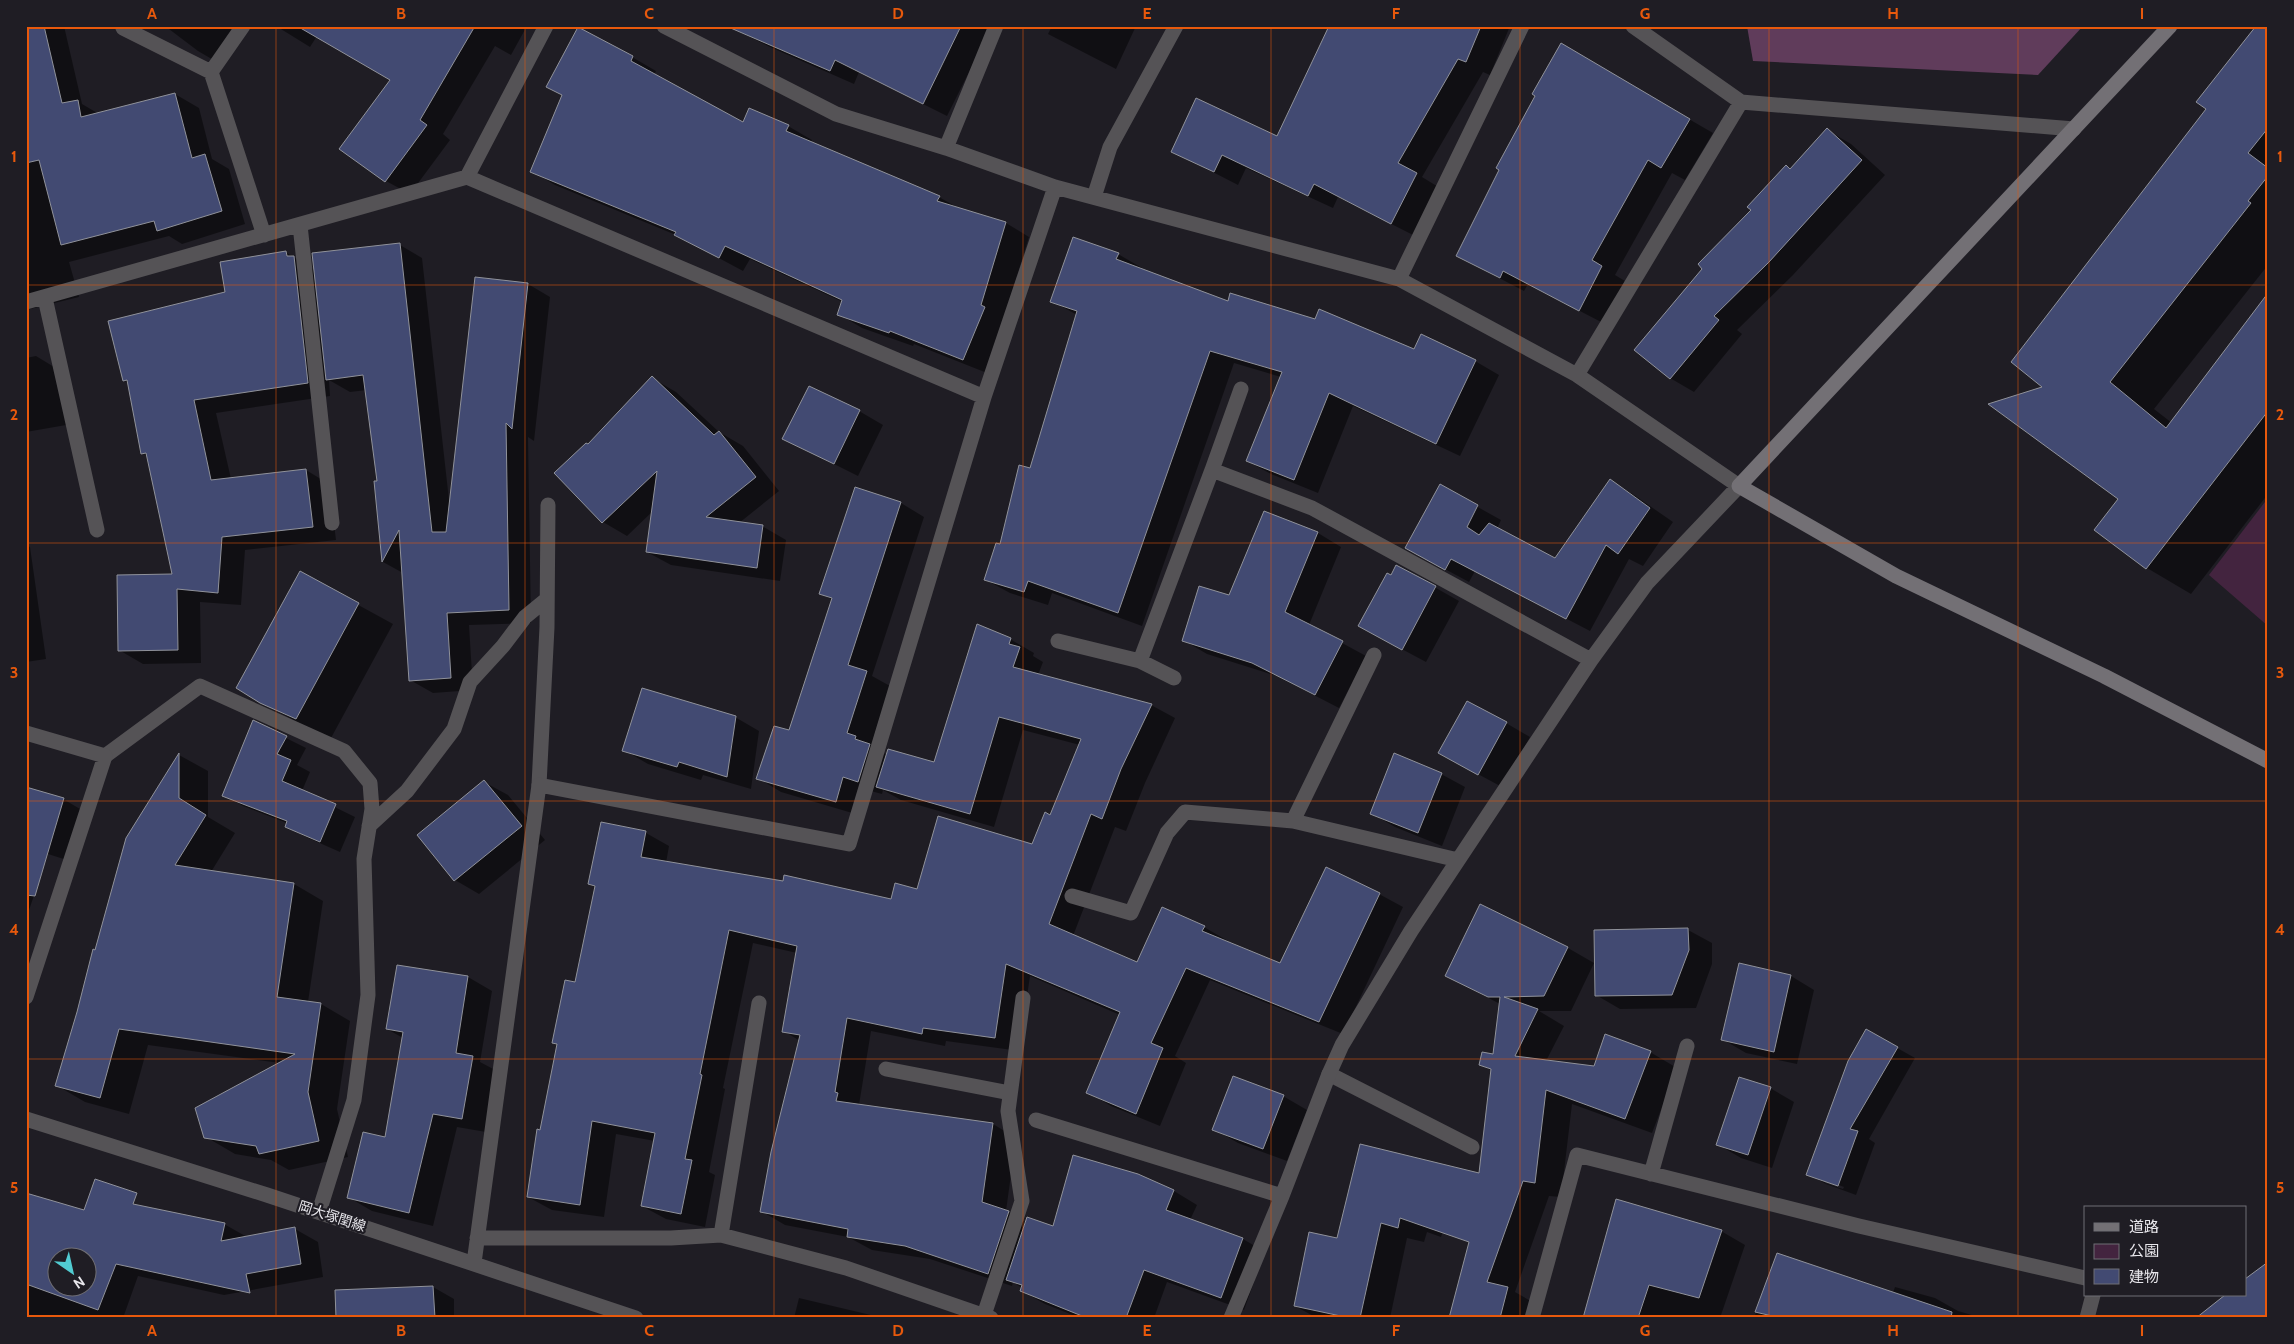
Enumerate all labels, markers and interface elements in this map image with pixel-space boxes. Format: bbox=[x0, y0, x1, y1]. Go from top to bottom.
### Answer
text: A bbox=[147, 4, 157, 23]
text: B bbox=[396, 4, 406, 23]
text: C bbox=[644, 4, 654, 23]
text: D bbox=[892, 4, 904, 23]
text: E bbox=[1142, 4, 1152, 23]
text: F bbox=[1392, 4, 1401, 23]
text: G bbox=[1640, 4, 1650, 23]
text: H bbox=[1887, 4, 1899, 23]
text: I bbox=[2140, 4, 2144, 23]
text: 1 bbox=[11, 147, 17, 166]
text: 1 bbox=[2277, 147, 2283, 166]
text: 2 bbox=[10, 405, 18, 424]
text: 2 bbox=[2276, 405, 2284, 424]
text: 3 bbox=[10, 663, 18, 682]
text: 3 bbox=[2276, 663, 2284, 682]
text: 4 bbox=[9, 920, 19, 939]
text: 4 bbox=[2275, 920, 2285, 939]
text: 5 bbox=[10, 1178, 18, 1197]
text: 5 bbox=[2276, 1178, 2284, 1197]
street label: 岡大塚閏線 bbox=[296, 1197, 368, 1235]
legend bbox=[2084, 1206, 2246, 1296]
text: 道路 bbox=[2129, 1218, 2159, 1236]
text: 公園 bbox=[2129, 1242, 2159, 1260]
north arrow bbox=[48, 1246, 98, 1296]
text: 建物 bbox=[2129, 1268, 2159, 1286]
text: N bbox=[70, 1273, 88, 1293]
text: A bbox=[147, 1321, 157, 1340]
text: B bbox=[396, 1321, 406, 1340]
text: C bbox=[644, 1321, 654, 1340]
text: D bbox=[892, 1321, 904, 1340]
text: E bbox=[1142, 1321, 1152, 1340]
text: F bbox=[1392, 1321, 1401, 1340]
text: G bbox=[1640, 1321, 1650, 1340]
text: H bbox=[1887, 1321, 1899, 1340]
text: I bbox=[2140, 1321, 2144, 1340]

